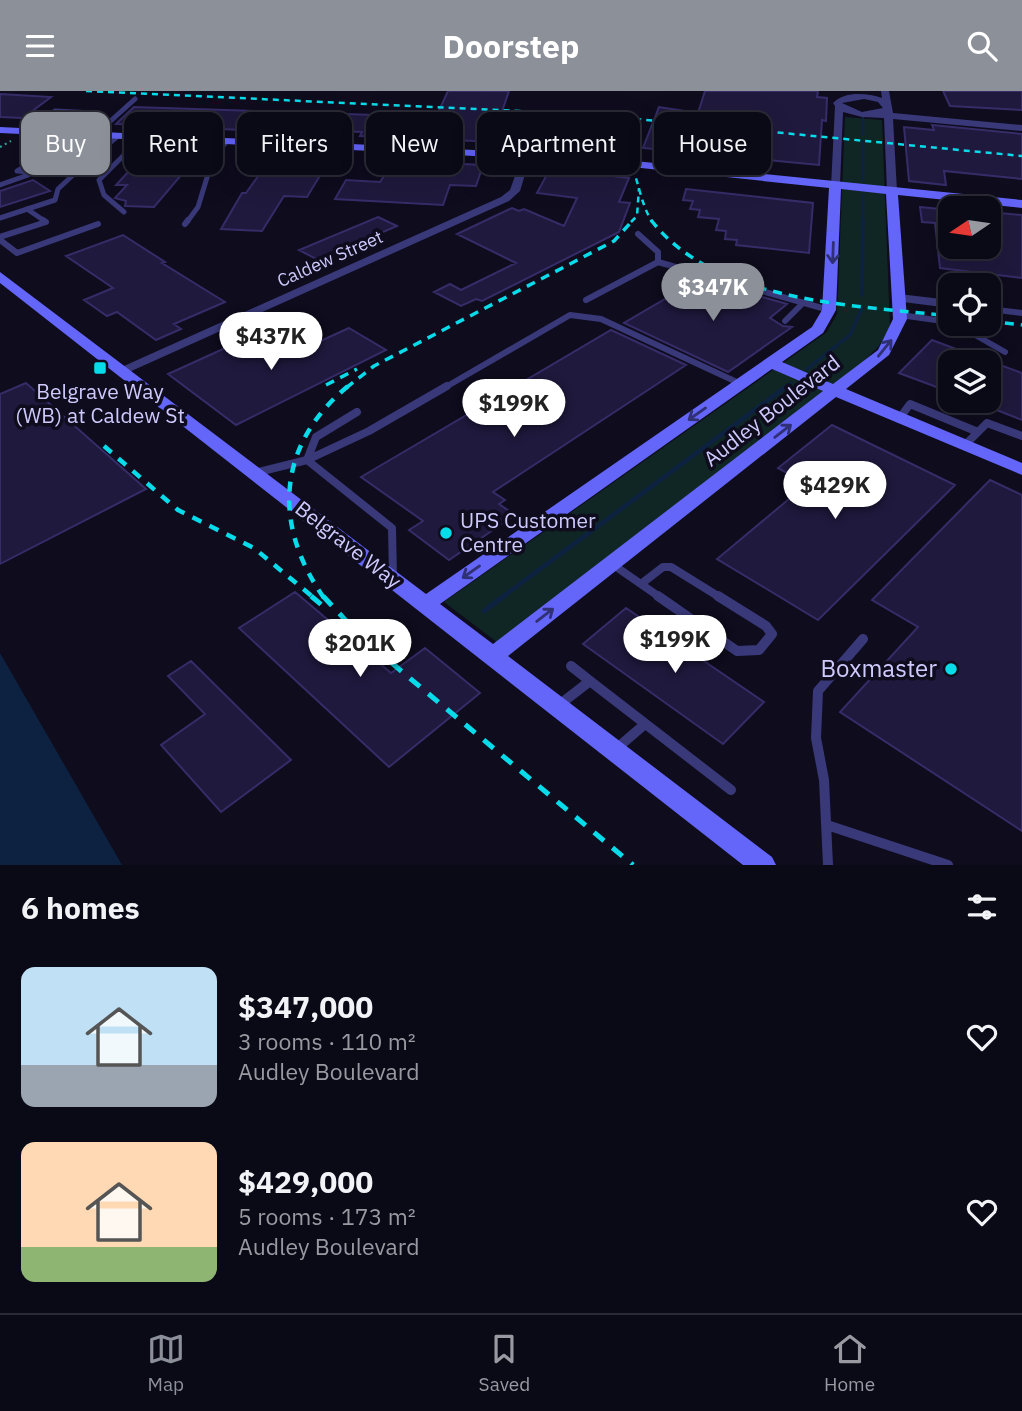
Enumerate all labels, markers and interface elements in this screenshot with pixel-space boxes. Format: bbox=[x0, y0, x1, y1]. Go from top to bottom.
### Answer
text: Doorstep bbox=[443, 25, 579, 67]
icon: menu bbox=[21, 27, 59, 65]
icon: search bbox=[963, 27, 1001, 65]
chip: Buy bbox=[21, 112, 110, 175]
chip: Rent bbox=[124, 112, 223, 175]
chip: Filters bbox=[237, 112, 352, 175]
chip: New bbox=[366, 112, 463, 175]
chip: Apartment bbox=[477, 112, 640, 175]
chip: House bbox=[654, 112, 771, 175]
north arrow bbox=[938, 196, 1001, 259]
map controls bbox=[938, 196, 1001, 413]
street label: Caldew Street bbox=[273, 225, 386, 292]
one-way arrow bbox=[826, 241, 839, 264]
pin: $347K bbox=[664, 264, 762, 323]
text: $347K bbox=[677, 271, 749, 301]
button: locate bbox=[938, 273, 1001, 336]
pin: $437K bbox=[222, 313, 320, 372]
text: $437K bbox=[235, 320, 307, 350]
one-way arrow bbox=[878, 340, 893, 358]
street label: Audley Boulevard bbox=[697, 348, 845, 472]
button: layers bbox=[938, 350, 1001, 413]
marker: Belgrave Way (WB) at Caldew St bbox=[92, 360, 108, 376]
place label: Belgrave Way (WB) at Caldew St bbox=[15, 377, 185, 429]
pin: $199K bbox=[465, 379, 563, 439]
text: $199K bbox=[478, 387, 550, 417]
one-way arrow bbox=[688, 407, 707, 421]
one-way arrow bbox=[774, 423, 792, 438]
pin: $429K bbox=[786, 461, 884, 521]
text: $429K bbox=[799, 469, 871, 499]
street label: Belgrave Way bbox=[290, 494, 408, 595]
place label: UPS Customer Centre bbox=[460, 506, 596, 558]
marker: UPS Customer Centre bbox=[438, 525, 454, 541]
one-way arrow bbox=[461, 565, 481, 579]
one-way arrow bbox=[536, 608, 554, 623]
pin: $199K bbox=[626, 615, 724, 675]
pin: $201K bbox=[311, 619, 409, 679]
text: $199K bbox=[639, 623, 711, 653]
text: $201K bbox=[324, 627, 396, 657]
place label: Boxmaster bbox=[820, 652, 937, 684]
marker: Boxmaster bbox=[943, 661, 959, 677]
text: 6 homes bbox=[21, 888, 140, 927]
icon: filters bbox=[963, 888, 1001, 926]
text: $347,000 bbox=[238, 987, 373, 1026]
icon: home bbox=[77, 995, 161, 1079]
icon: heart bbox=[963, 1018, 1001, 1056]
text: 3 rooms · 110 m² bbox=[238, 1026, 416, 1056]
text: Audley Boulevard bbox=[238, 1056, 420, 1086]
text: $429,000 bbox=[238, 1162, 373, 1201]
icon: home bbox=[77, 1170, 161, 1254]
icon: heart bbox=[963, 1193, 1001, 1231]
text: 5 rooms · 173 m² bbox=[238, 1201, 416, 1231]
text: Audley Boulevard bbox=[238, 1231, 420, 1261]
tab: Map bbox=[147, 1330, 185, 1396]
tab: Saved bbox=[479, 1330, 530, 1396]
tab: Home bbox=[824, 1330, 875, 1396]

